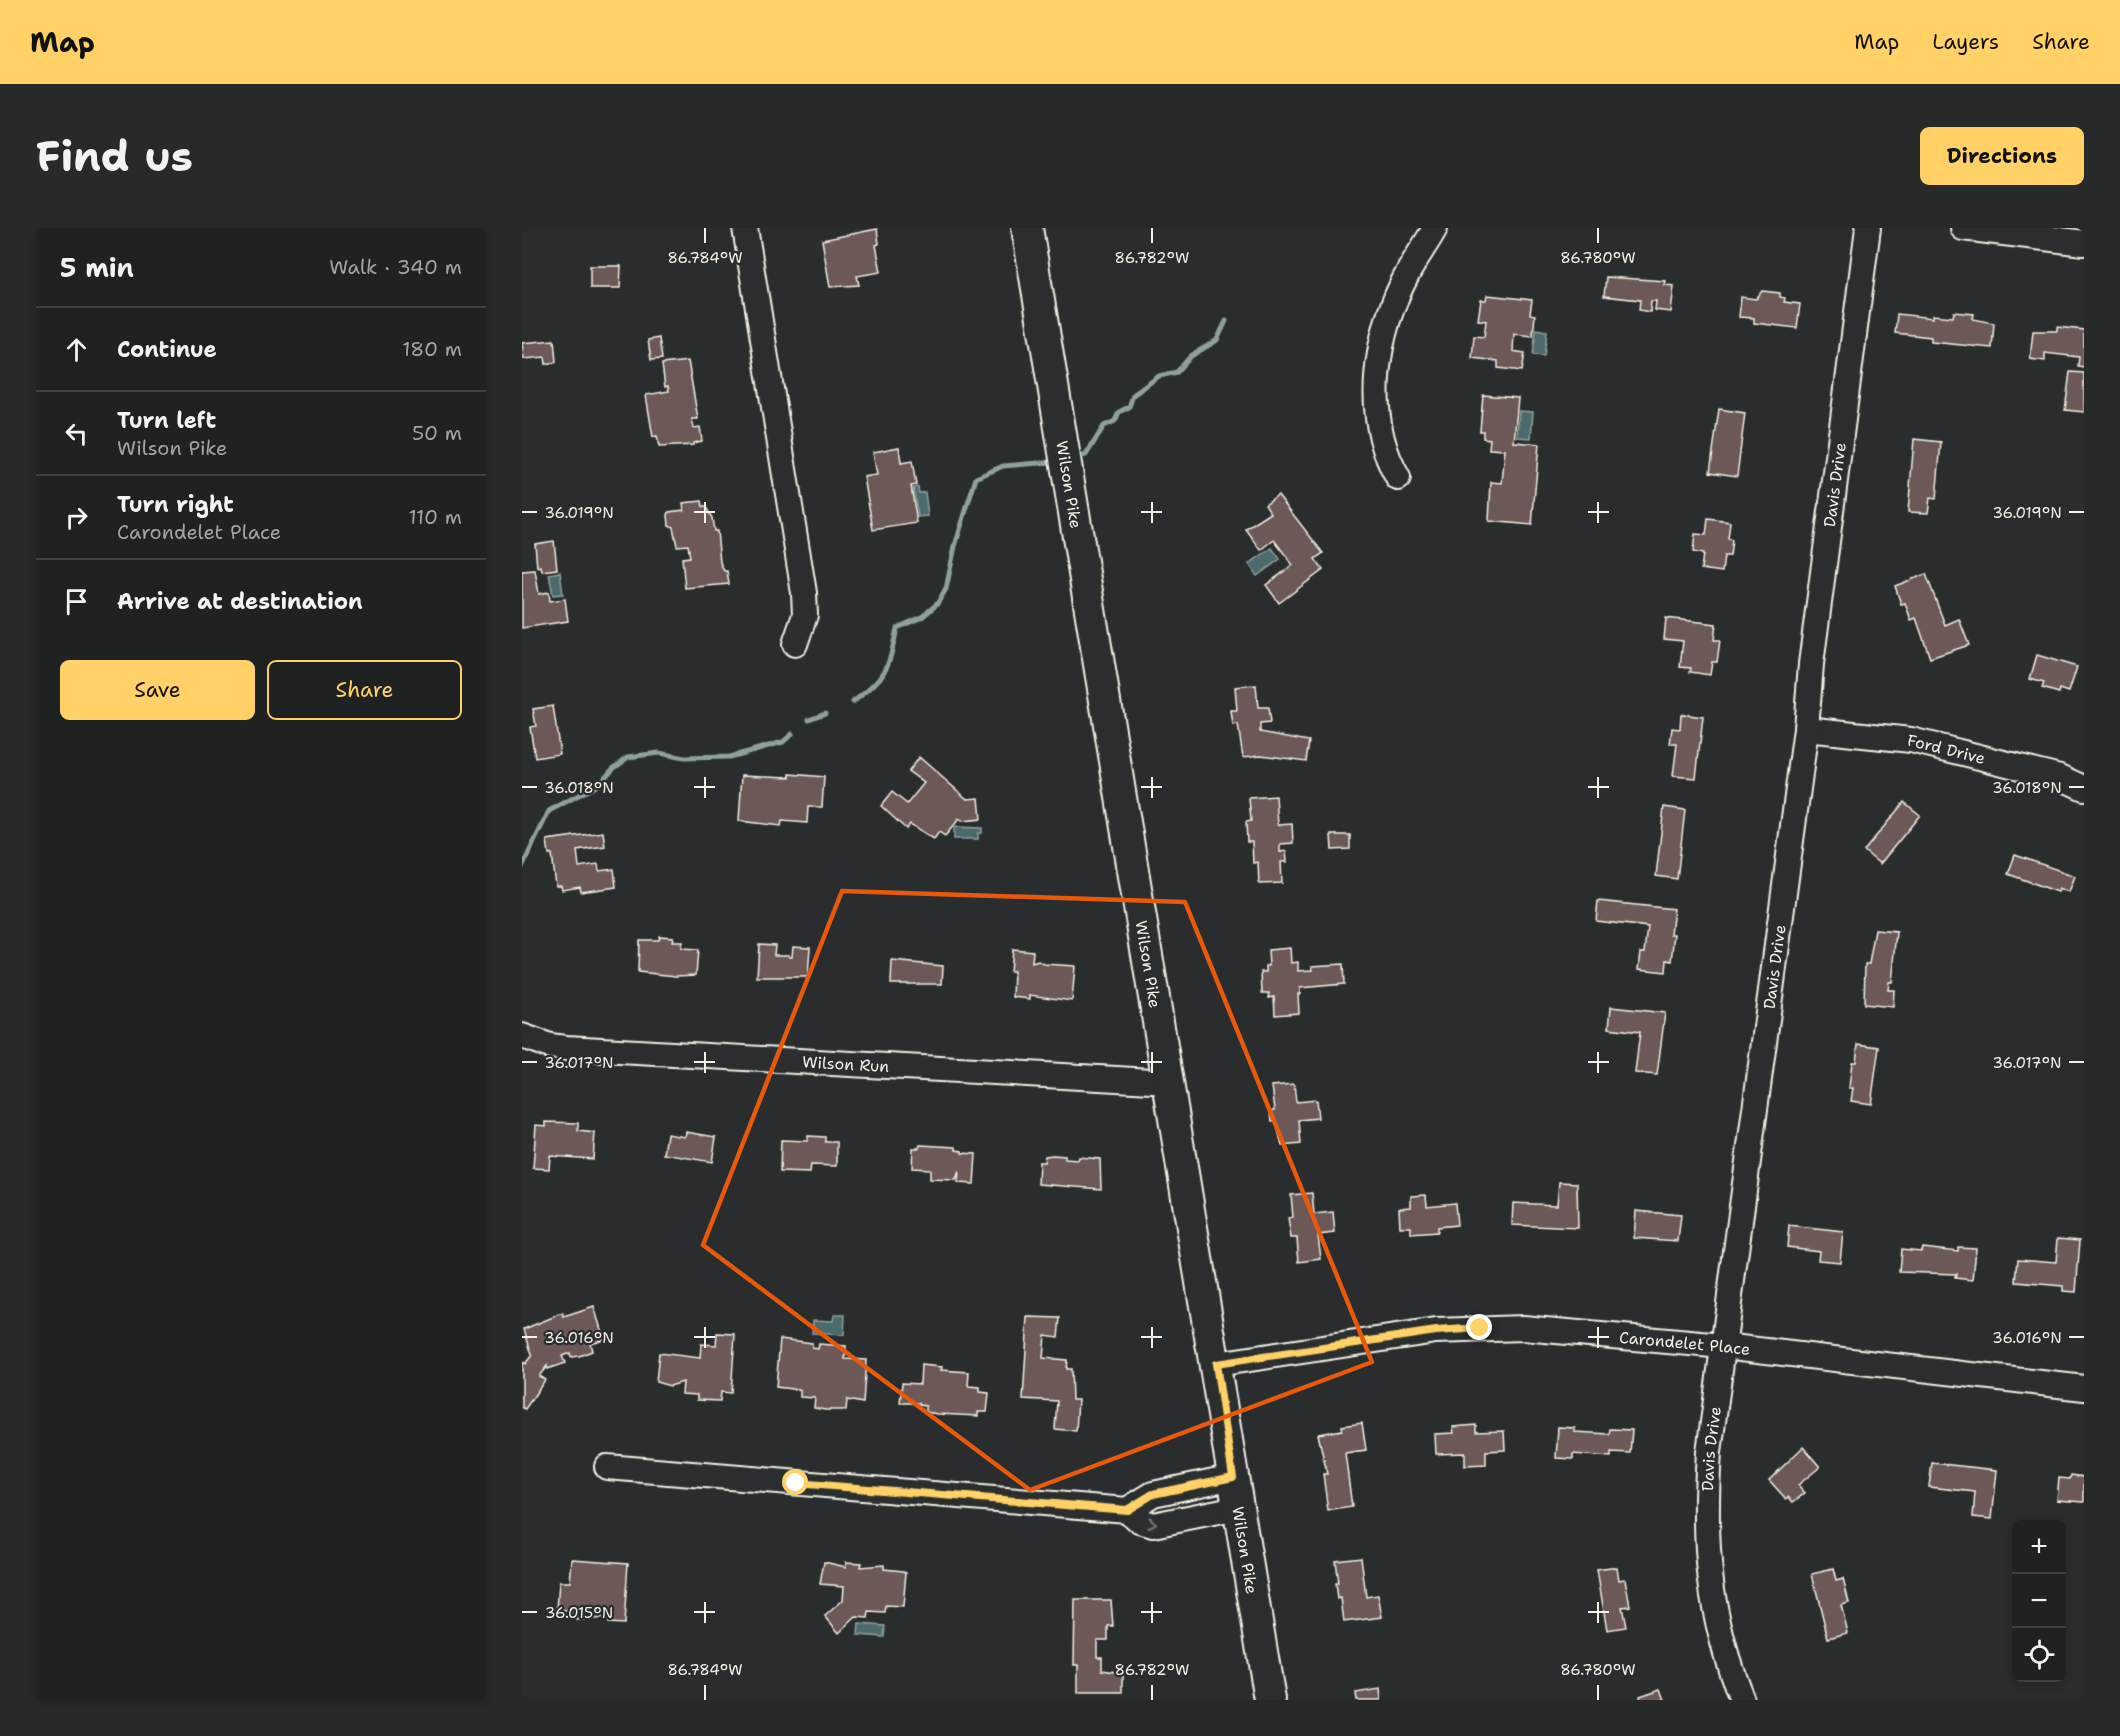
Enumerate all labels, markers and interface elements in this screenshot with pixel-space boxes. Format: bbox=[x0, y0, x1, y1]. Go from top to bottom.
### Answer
text: Map bbox=[30, 23, 95, 61]
text: Map bbox=[1854, 28, 1899, 56]
text: Layers bbox=[1932, 28, 1999, 56]
text: Share bbox=[2032, 28, 2090, 56]
button: Directions bbox=[1920, 127, 2084, 185]
text: Find us bbox=[36, 128, 193, 184]
text: 86.784°W bbox=[667, 248, 743, 268]
text: 86.782°W bbox=[1115, 248, 1189, 268]
text: 86.780°W bbox=[1560, 248, 1636, 268]
text: 5 min bbox=[60, 250, 134, 285]
text: Walk · 340 m bbox=[329, 254, 462, 280]
icon: ahead bbox=[60, 333, 93, 366]
text: Continue bbox=[117, 335, 217, 364]
text: 180 m bbox=[402, 336, 462, 362]
text: Turn left bbox=[117, 406, 216, 435]
icon: left bbox=[60, 417, 93, 450]
text: 50 m bbox=[412, 420, 462, 446]
text: Wilson Pike bbox=[117, 435, 227, 461]
street label: Wilson Pike bbox=[1052, 439, 1087, 530]
street label: Davis Drive bbox=[1819, 441, 1850, 528]
text: Turn right bbox=[117, 490, 234, 519]
icon: right bbox=[60, 501, 93, 534]
text: 36.019°N bbox=[544, 503, 614, 523]
text: 36.019°N bbox=[1992, 503, 2062, 523]
text: 110 m bbox=[408, 504, 462, 530]
text: Carondelet Place bbox=[117, 519, 281, 545]
icon: arrive bbox=[60, 585, 93, 618]
text: Arrive at destination bbox=[117, 587, 363, 616]
button: Save bbox=[60, 660, 255, 720]
button: Share bbox=[267, 660, 462, 720]
street label: Ford Drive bbox=[1905, 729, 1988, 769]
text: 36.018°N bbox=[544, 778, 614, 798]
text: 36.018°N bbox=[1992, 778, 2062, 798]
street label: Wilson Pike bbox=[1131, 919, 1166, 1009]
street label: Davis Drive bbox=[1758, 923, 1790, 1010]
street label: Wilson Run bbox=[802, 1051, 890, 1077]
text: 36.017°N bbox=[545, 1053, 614, 1073]
text: 36.017°N bbox=[1993, 1053, 2062, 1073]
route end bbox=[1466, 1314, 1492, 1340]
street label: Carondelet Place bbox=[1618, 1326, 1751, 1360]
text: 36.016°N bbox=[544, 1328, 614, 1348]
text: 36.016°N bbox=[1992, 1328, 2062, 1348]
street label: Davis Drive bbox=[1697, 1405, 1726, 1491]
route start bbox=[782, 1469, 808, 1495]
street label: Wilson Pike bbox=[1228, 1505, 1263, 1595]
one-way arrow bbox=[1147, 1516, 1156, 1529]
map controls bbox=[2012, 1520, 2066, 1682]
button: + bbox=[2012, 1520, 2066, 1574]
button: − bbox=[2012, 1574, 2066, 1628]
text: 36.015°N bbox=[545, 1603, 613, 1623]
button: locate bbox=[2012, 1628, 2066, 1682]
text: 86.784°W bbox=[667, 1660, 743, 1680]
text: 86.782°W bbox=[1115, 1660, 1189, 1680]
text: 86.780°W bbox=[1560, 1660, 1636, 1680]

